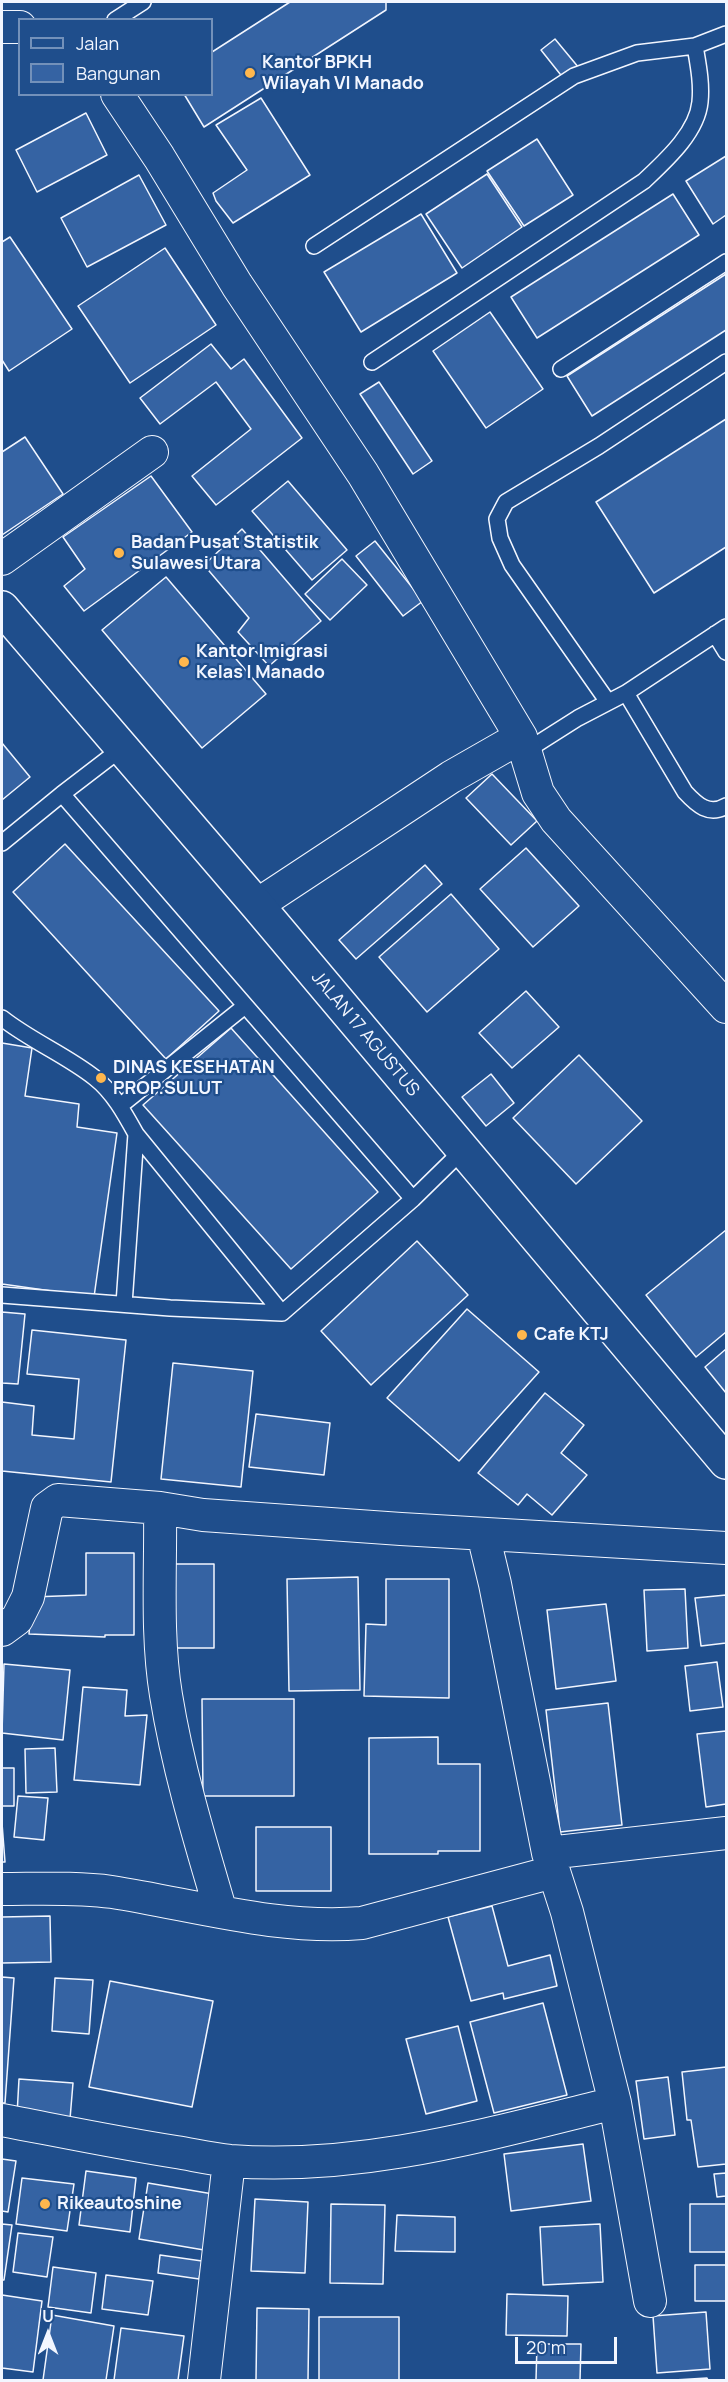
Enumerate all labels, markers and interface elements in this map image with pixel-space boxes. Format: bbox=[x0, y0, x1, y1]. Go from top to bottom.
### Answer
legend bbox=[18, 18, 213, 96]
text: Jalan bbox=[76, 31, 119, 55]
place label: Kantor BPKH Wilayah VI Manado bbox=[262, 52, 424, 94]
text: Bangunan bbox=[76, 61, 160, 85]
marker: Kantor BPKH Wilayah VI Manado bbox=[243, 66, 257, 80]
place label: Badan Pusat Statistik Sulawesi Utara bbox=[131, 532, 318, 574]
marker: Badan Pusat Statistik Sulawesi Utara bbox=[112, 546, 126, 560]
place label: Kantor Imigrasi Kelas I Manado bbox=[196, 641, 328, 684]
marker: Kantor Imigrasi Kelas I Manado bbox=[177, 655, 191, 669]
street label: JALAN 17 AGUSTUS bbox=[306, 967, 424, 1101]
place label: DINAS KESEHATAN PROP.SULUT bbox=[113, 1057, 275, 1100]
marker: DINAS KESEHATAN PROP.SULUT bbox=[94, 1071, 108, 1085]
place label: Cafe KTJ bbox=[534, 1324, 609, 1346]
marker: Cafe KTJ bbox=[515, 1328, 529, 1342]
place label: Rikeautoshine bbox=[57, 2193, 182, 2215]
marker: Rikeautoshine bbox=[38, 2197, 52, 2211]
north arrow bbox=[18, 2304, 78, 2364]
text: U bbox=[42, 2305, 54, 2327]
scale bar bbox=[518, 2325, 620, 2363]
text: 20 m bbox=[526, 2335, 566, 2359]

